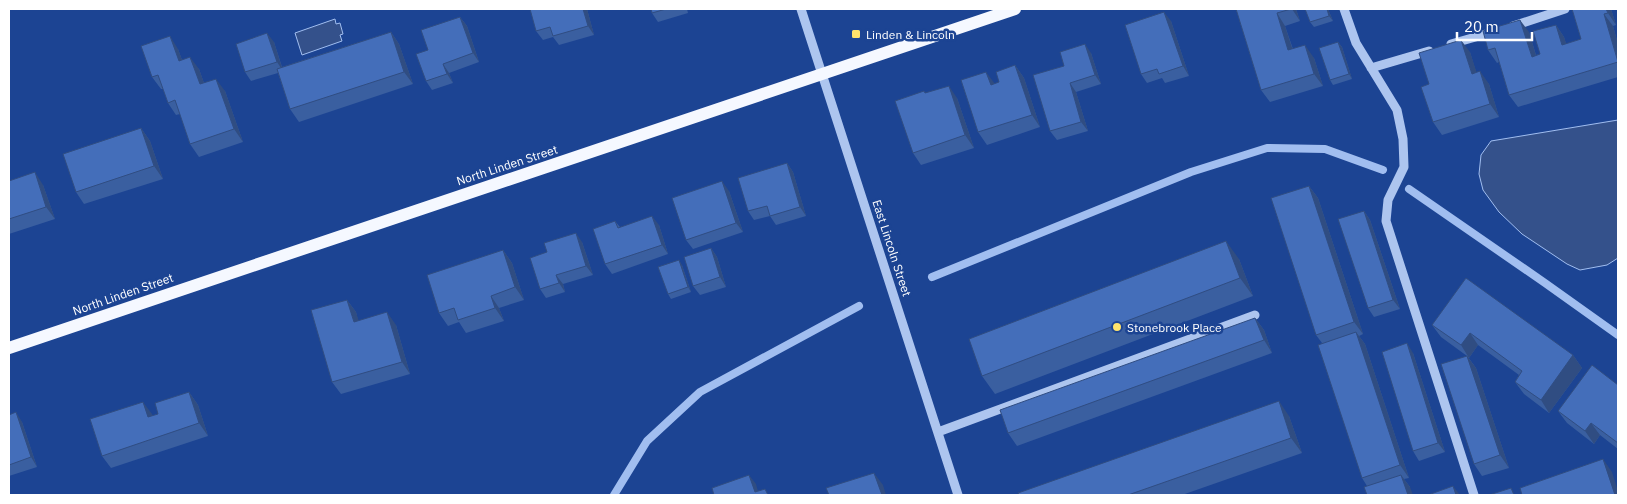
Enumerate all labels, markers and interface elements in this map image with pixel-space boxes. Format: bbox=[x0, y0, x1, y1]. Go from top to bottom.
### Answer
scale bar bbox=[1457, 10, 1532, 42]
text: 20 m bbox=[1464, 17, 1499, 36]
place label: Linden & Lincoln bbox=[866, 27, 955, 42]
marker: Linden & Lincoln bbox=[850, 28, 862, 40]
street label: North Linden Street bbox=[455, 142, 559, 188]
street label: East Lincoln Street bbox=[869, 198, 915, 298]
street label: North Linden Street bbox=[71, 270, 175, 318]
place label: Stonebrook Place bbox=[1127, 320, 1222, 335]
marker: Stonebrook Place bbox=[1111, 321, 1123, 333]

